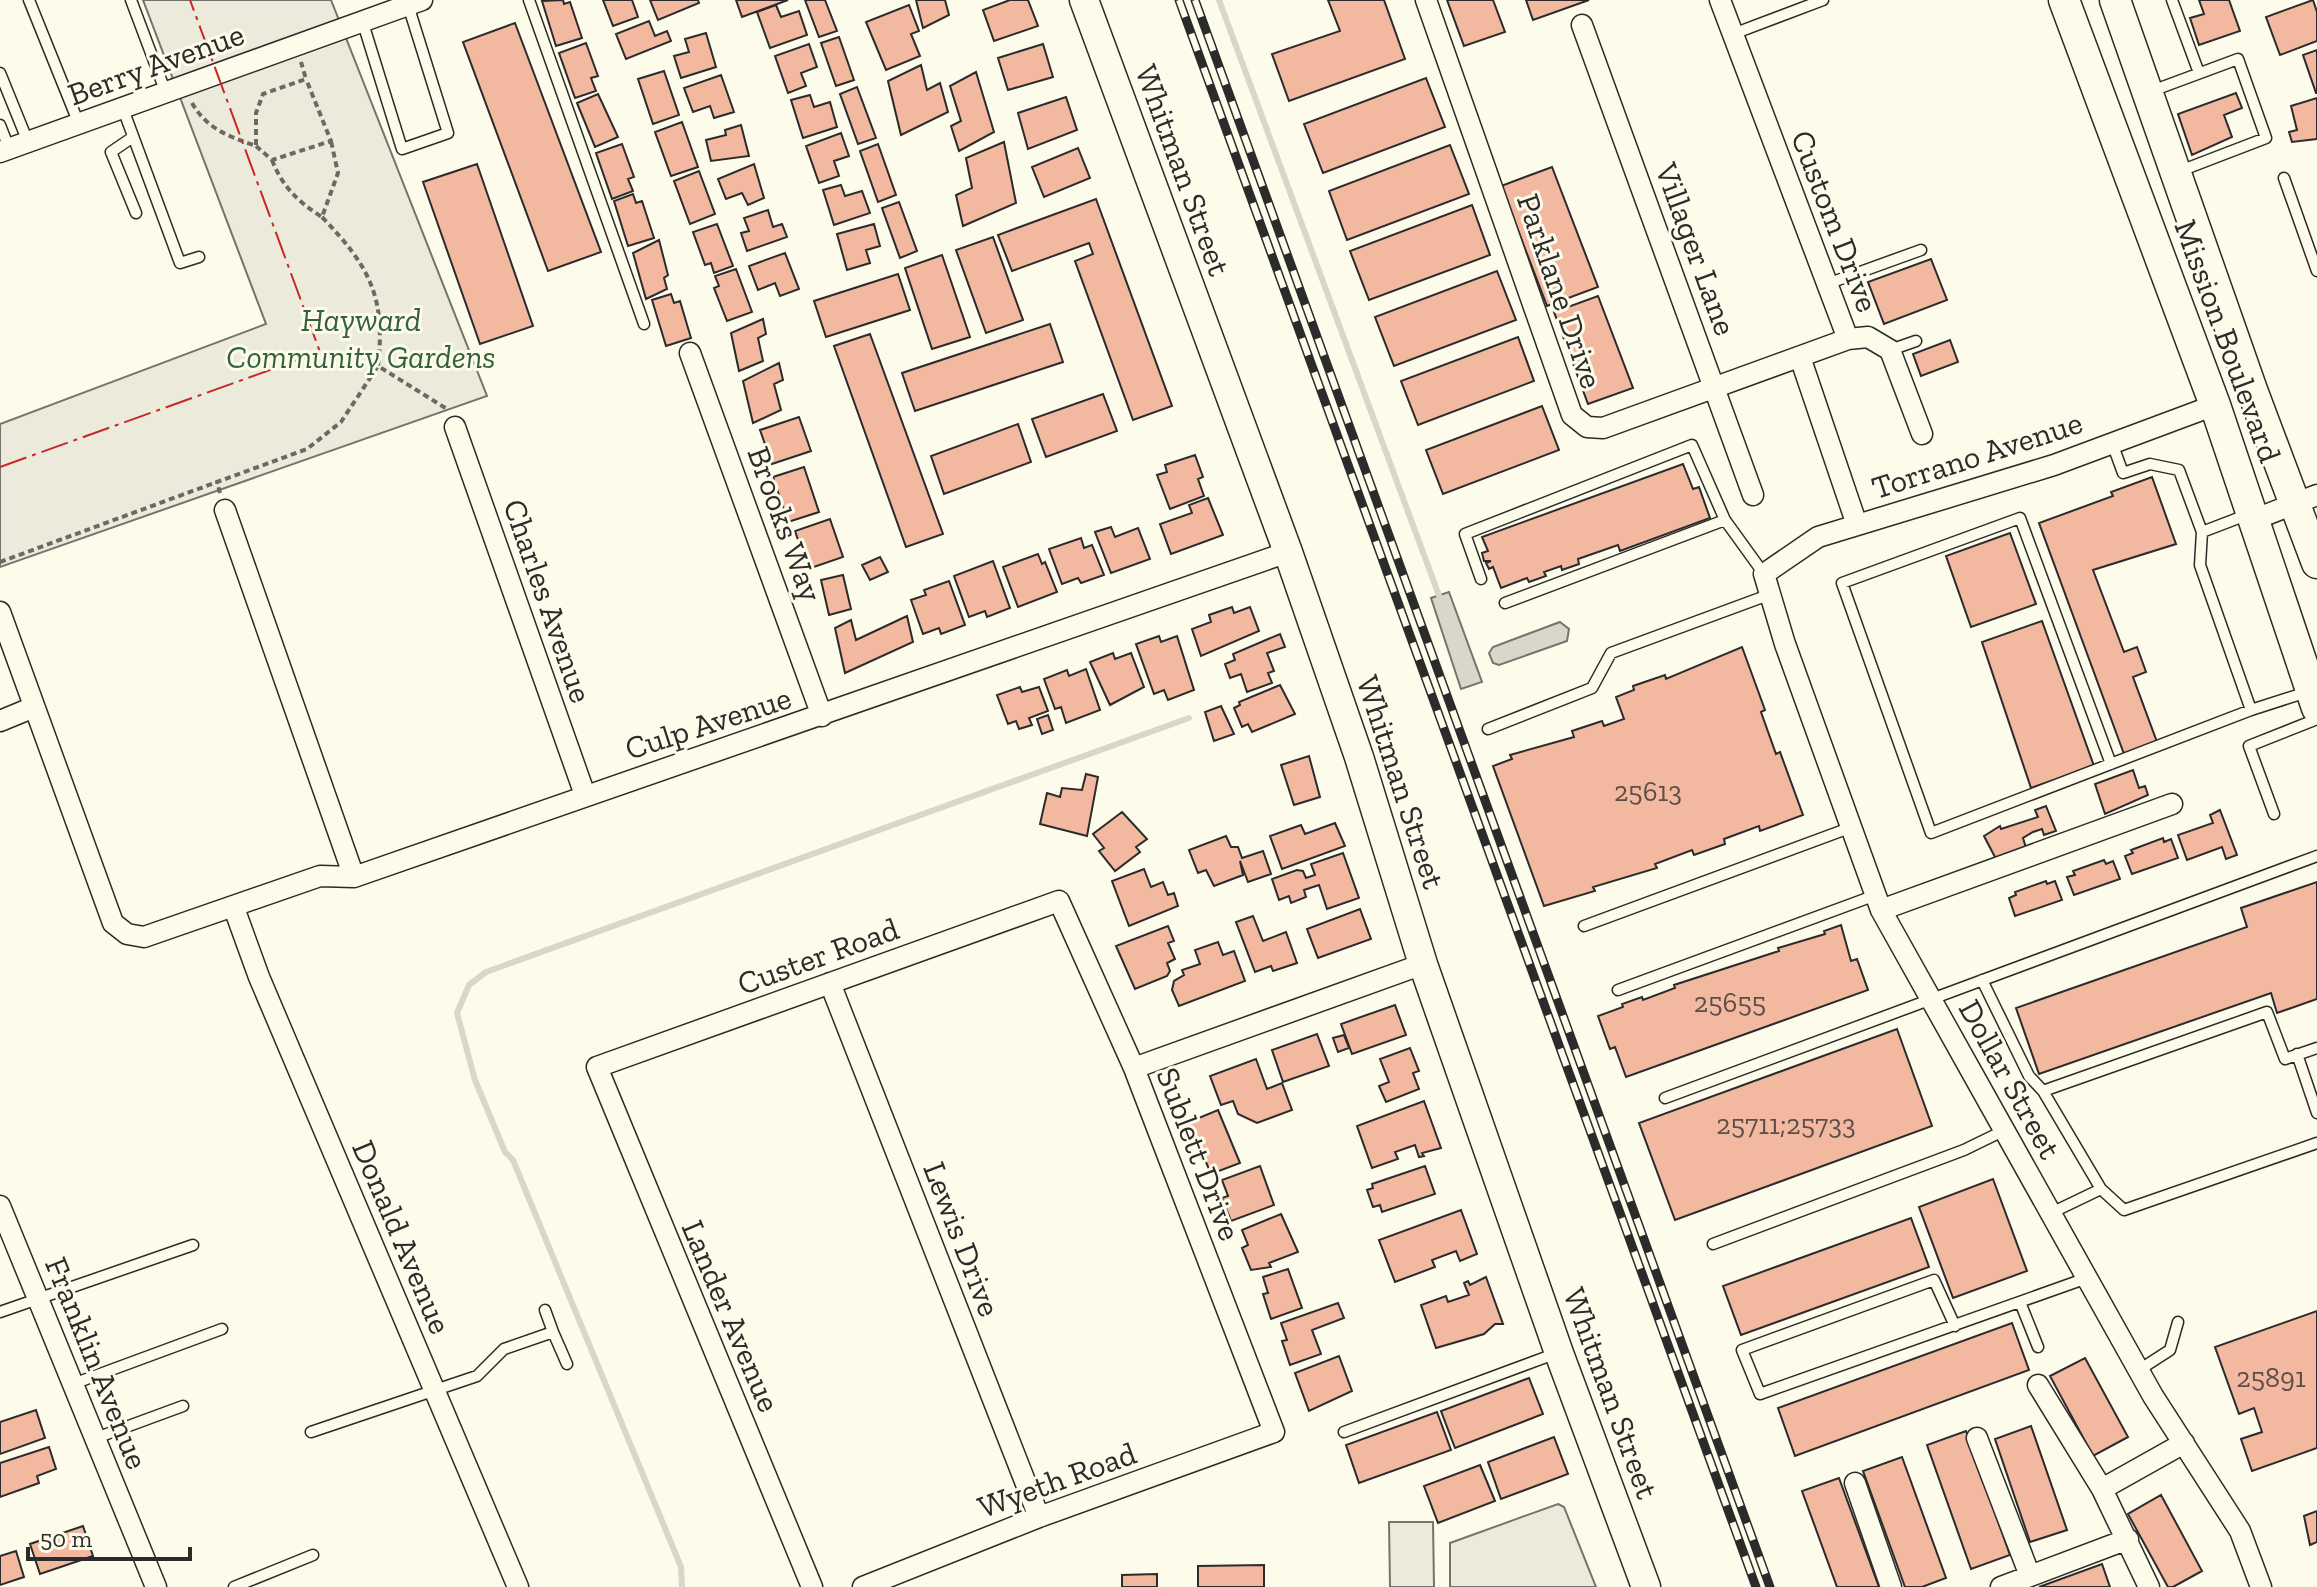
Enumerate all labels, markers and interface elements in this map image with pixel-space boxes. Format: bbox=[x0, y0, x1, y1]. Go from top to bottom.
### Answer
street label: Berry Avenue bbox=[63, 15, 249, 113]
street label: Whitman Street bbox=[1127, 59, 1239, 281]
street label: Custom Drive bbox=[1783, 125, 1887, 317]
street label: Villager Lane bbox=[1647, 157, 1745, 340]
street label: Parklane Drive bbox=[1509, 189, 1611, 393]
street label: Mission Boulevard bbox=[2166, 214, 2290, 468]
park label: Hayward Community Gardens bbox=[226, 301, 496, 376]
street label: Torrano Avenue bbox=[1867, 403, 2087, 507]
street label: Brooks Way bbox=[739, 441, 831, 607]
street label: Charles Avenue bbox=[495, 494, 601, 708]
street label: Whitman Street bbox=[1349, 671, 1453, 893]
street label: Culp Avenue bbox=[620, 678, 796, 768]
house number: 25613 bbox=[1614, 775, 1682, 808]
street label: Custer Road bbox=[732, 909, 904, 1003]
house number: 25655 bbox=[1694, 986, 1766, 1019]
street label: Dollar Street bbox=[1951, 993, 2069, 1165]
street label: Sublett Drive bbox=[1149, 1062, 1249, 1246]
house number: 25711;25733 bbox=[1716, 1108, 1856, 1141]
street label: Donald Avenue bbox=[344, 1135, 460, 1339]
street label: Lewis Drive bbox=[915, 1156, 1009, 1322]
street label: Lander Avenue bbox=[674, 1214, 788, 1418]
street label: Franklin Avenue bbox=[37, 1251, 157, 1475]
street label: Whitman Street bbox=[1555, 1282, 1667, 1504]
house number: 25891 bbox=[2236, 1361, 2306, 1394]
street label: Wyeth Road bbox=[973, 1434, 1142, 1526]
scale bar bbox=[28, 1511, 190, 1561]
text: 50 m bbox=[40, 1524, 93, 1553]

